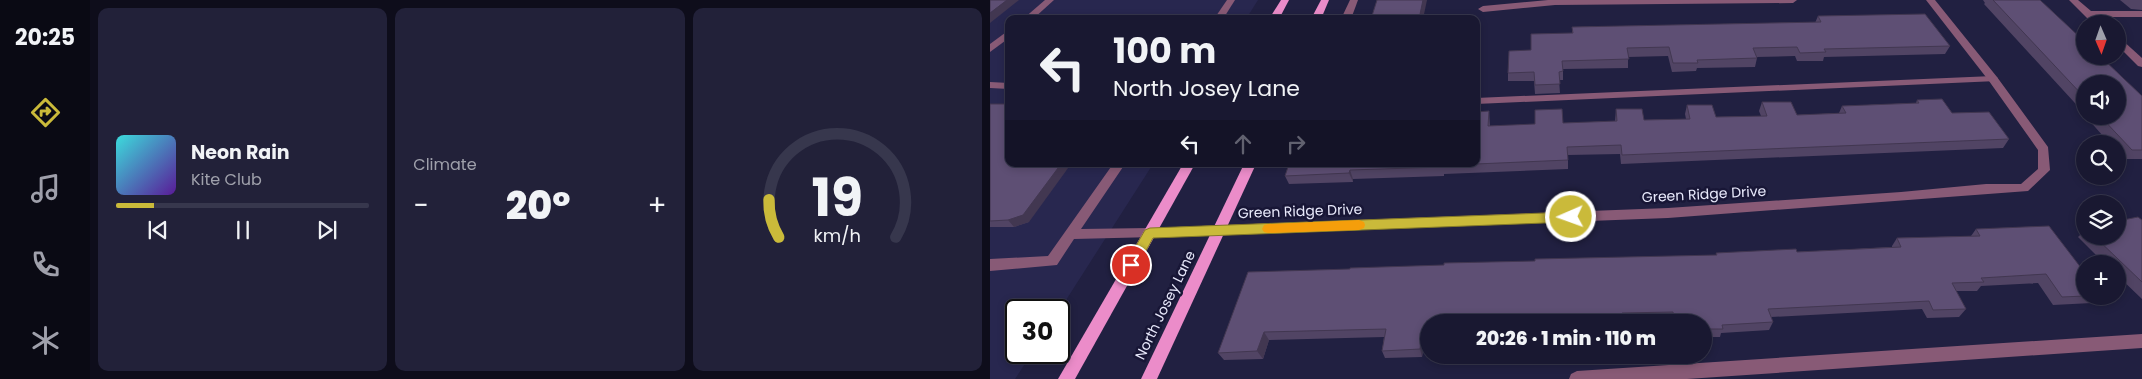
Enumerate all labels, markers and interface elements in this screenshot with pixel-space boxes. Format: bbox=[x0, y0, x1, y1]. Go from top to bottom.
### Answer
north arrow bbox=[2076, 15, 2126, 65]
map controls bbox=[2076, 15, 2126, 305]
text: 20:25 bbox=[15, 22, 75, 53]
text: 100 m bbox=[1113, 26, 1216, 75]
icon: left bbox=[1030, 35, 1095, 100]
text: North Josey Lane bbox=[1113, 73, 1300, 104]
button: sound bbox=[2076, 75, 2126, 125]
icon: directions bbox=[28, 95, 63, 130]
icon: left bbox=[1176, 130, 1204, 158]
icon: ahead bbox=[1229, 130, 1257, 158]
icon: right bbox=[1282, 130, 1310, 158]
button: search bbox=[2076, 135, 2126, 185]
text: Neon Rain bbox=[191, 139, 290, 166]
text: Climate bbox=[413, 153, 477, 176]
text: 19 bbox=[812, 161, 863, 234]
text: Kite Club bbox=[191, 168, 262, 191]
icon: music bbox=[28, 171, 63, 206]
text: 20° bbox=[506, 179, 571, 232]
street label: Green Ridge Drive bbox=[1641, 181, 1767, 207]
text: − bbox=[413, 186, 429, 225]
text: + bbox=[648, 186, 667, 225]
position arrow bbox=[1544, 190, 1596, 242]
button: layers bbox=[2076, 195, 2126, 245]
street label: Green Ridge Drive bbox=[1237, 199, 1363, 223]
icon: previous bbox=[144, 216, 172, 244]
icon: pause bbox=[229, 216, 257, 244]
icon: next bbox=[313, 216, 341, 244]
text: km/h bbox=[814, 223, 861, 248]
pin bbox=[1110, 244, 1152, 286]
icon: phone bbox=[28, 247, 63, 282]
street label: North Josey Lane bbox=[1130, 247, 1200, 363]
icon: arrive bbox=[1117, 251, 1145, 279]
button: + bbox=[2076, 255, 2126, 305]
speed limit sign: 30 bbox=[1005, 299, 1070, 364]
icon: climate bbox=[28, 323, 63, 358]
text: 20:26 · 1 min · 110 m bbox=[1476, 325, 1656, 352]

